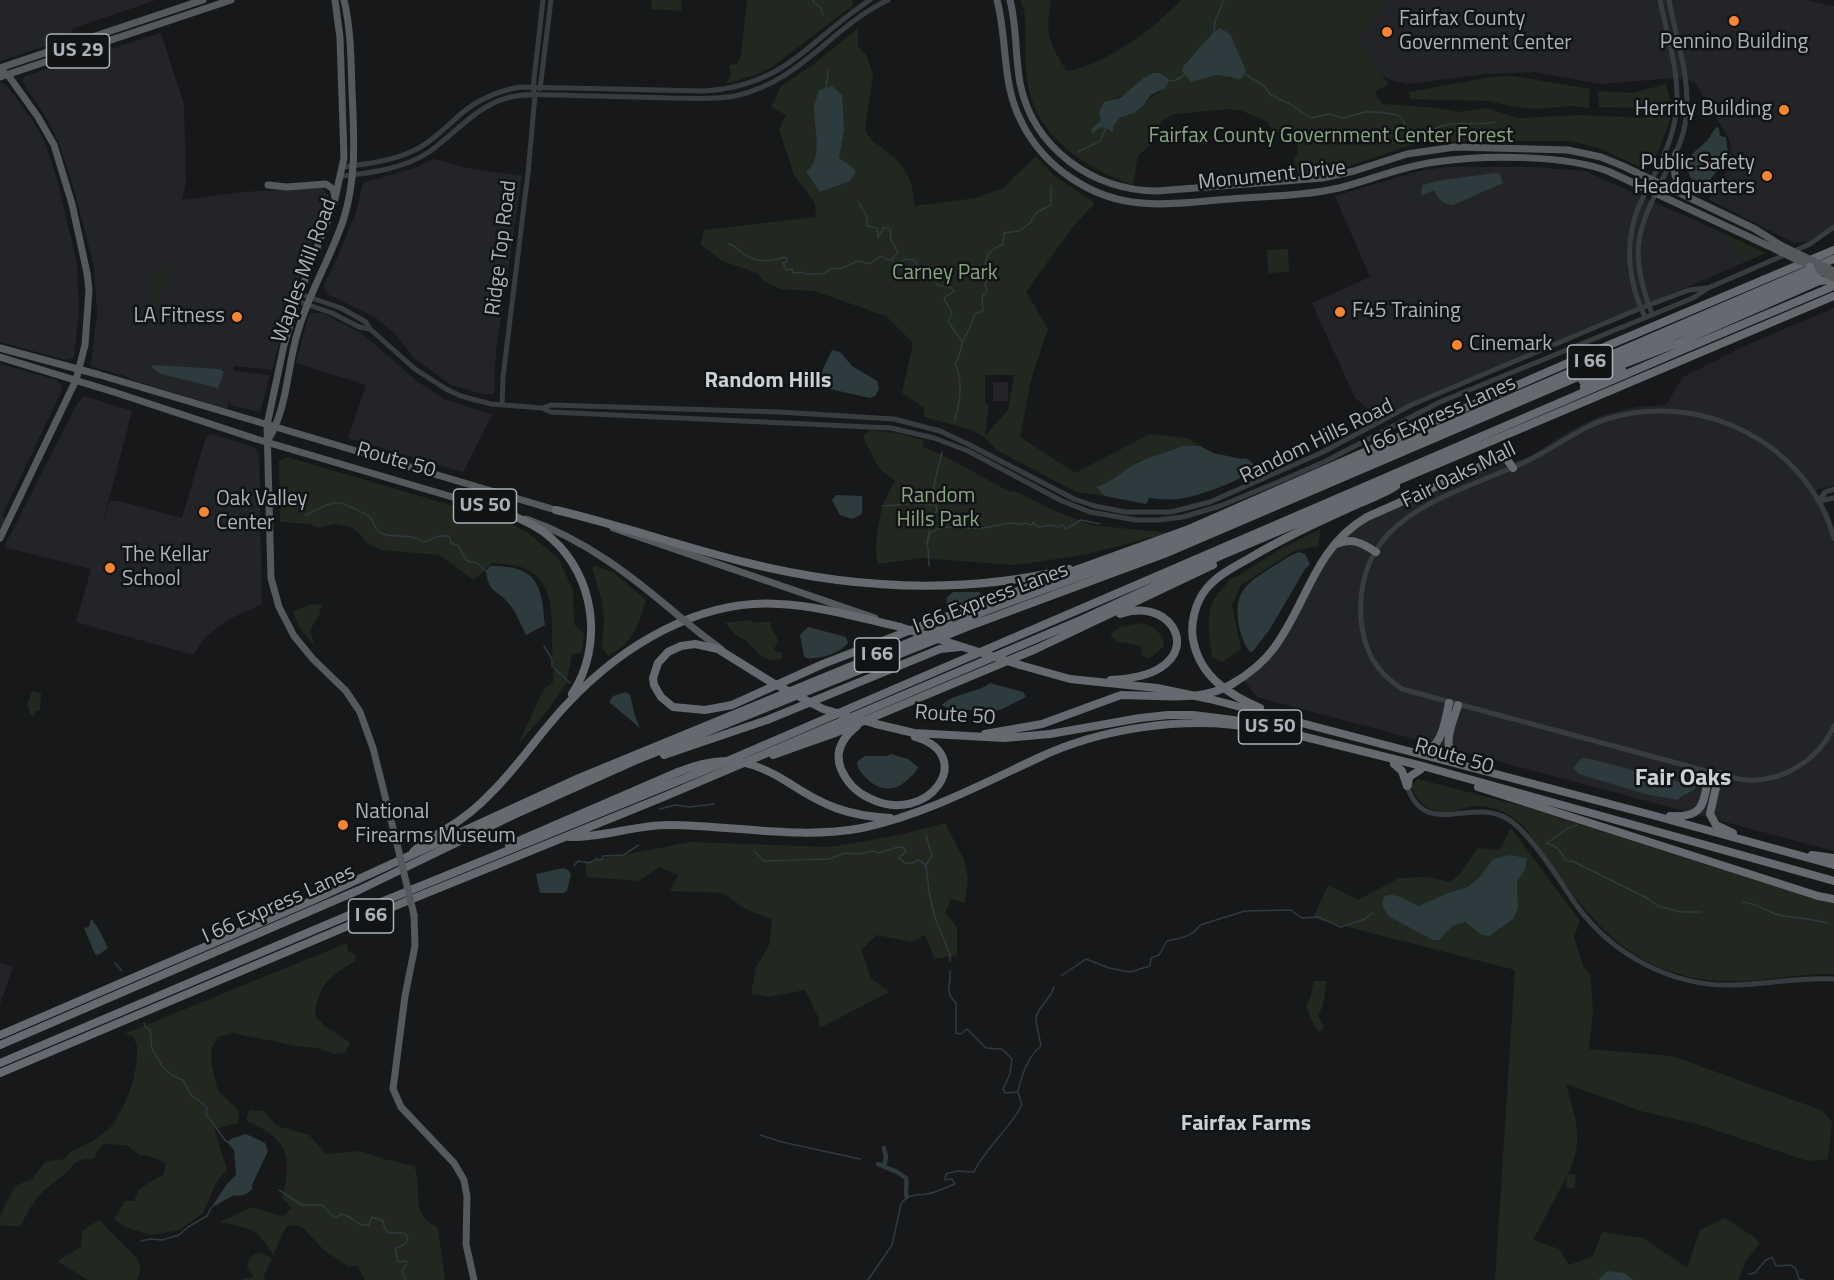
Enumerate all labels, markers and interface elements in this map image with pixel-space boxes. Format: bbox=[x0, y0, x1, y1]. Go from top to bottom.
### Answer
place label: Fairfax County Government Center bbox=[1399, 7, 1572, 57]
marker: Pennino Building bbox=[1727, 14, 1741, 28]
marker: Fairfax County Government Center bbox=[1380, 25, 1394, 39]
place label: Pennino Building bbox=[1660, 30, 1808, 56]
road number: US 29 bbox=[46, 34, 110, 68]
place label: Herrity Building bbox=[1635, 97, 1772, 123]
marker: Herrity Building bbox=[1777, 103, 1791, 117]
park label: Fairfax County Government Center Forest bbox=[1149, 124, 1513, 150]
place label: Public Safety Headquarters bbox=[1634, 151, 1755, 201]
street label: Monument Drive bbox=[1197, 156, 1347, 196]
marker: Public Safety Headquarters bbox=[1760, 169, 1774, 183]
street label: Ridge Top Road bbox=[481, 179, 523, 317]
street label: Waples Mill Road bbox=[267, 195, 343, 347]
park label: Carney Park bbox=[892, 261, 998, 287]
place label: F45 Training bbox=[1352, 299, 1461, 325]
place label: LA Fitness bbox=[133, 304, 225, 330]
marker: F45 Training bbox=[1333, 305, 1347, 319]
marker: LA Fitness bbox=[230, 310, 244, 324]
place label: Cinemark bbox=[1469, 332, 1552, 358]
marker: Cinemark bbox=[1450, 338, 1464, 352]
road number: I 66 bbox=[1568, 345, 1612, 379]
district label: Random Hills bbox=[705, 369, 831, 395]
street label: I 66 Express Lanes bbox=[1360, 371, 1520, 461]
street label: Random Hills Road bbox=[1236, 394, 1398, 490]
street label: Fair Oaks Mall bbox=[1398, 437, 1520, 515]
street label: Route 50 bbox=[354, 438, 438, 484]
park label: Random Hills Park bbox=[896, 484, 980, 534]
place label: Oak Valley Center bbox=[216, 487, 307, 537]
road number: US 50 bbox=[454, 489, 516, 523]
marker: Oak Valley Center bbox=[197, 505, 211, 519]
place label: The Kellar School bbox=[122, 543, 209, 593]
street label: I 66 Express Lanes bbox=[910, 558, 1072, 640]
marker: The Kellar School bbox=[103, 561, 117, 575]
road number: I 66 bbox=[854, 638, 900, 672]
street label: Route 50 bbox=[914, 701, 996, 731]
road number: US 50 bbox=[1238, 710, 1302, 744]
street label: Route 50 bbox=[1412, 734, 1496, 780]
district label: Fair Oaks bbox=[1635, 765, 1731, 793]
place label: National Firearms Museum bbox=[355, 800, 516, 850]
marker: National Firearms Museum bbox=[336, 818, 350, 832]
street label: I 66 Express Lanes bbox=[199, 860, 359, 950]
road number: I 66 bbox=[348, 899, 394, 933]
district label: Fairfax Farms bbox=[1181, 1112, 1311, 1138]

